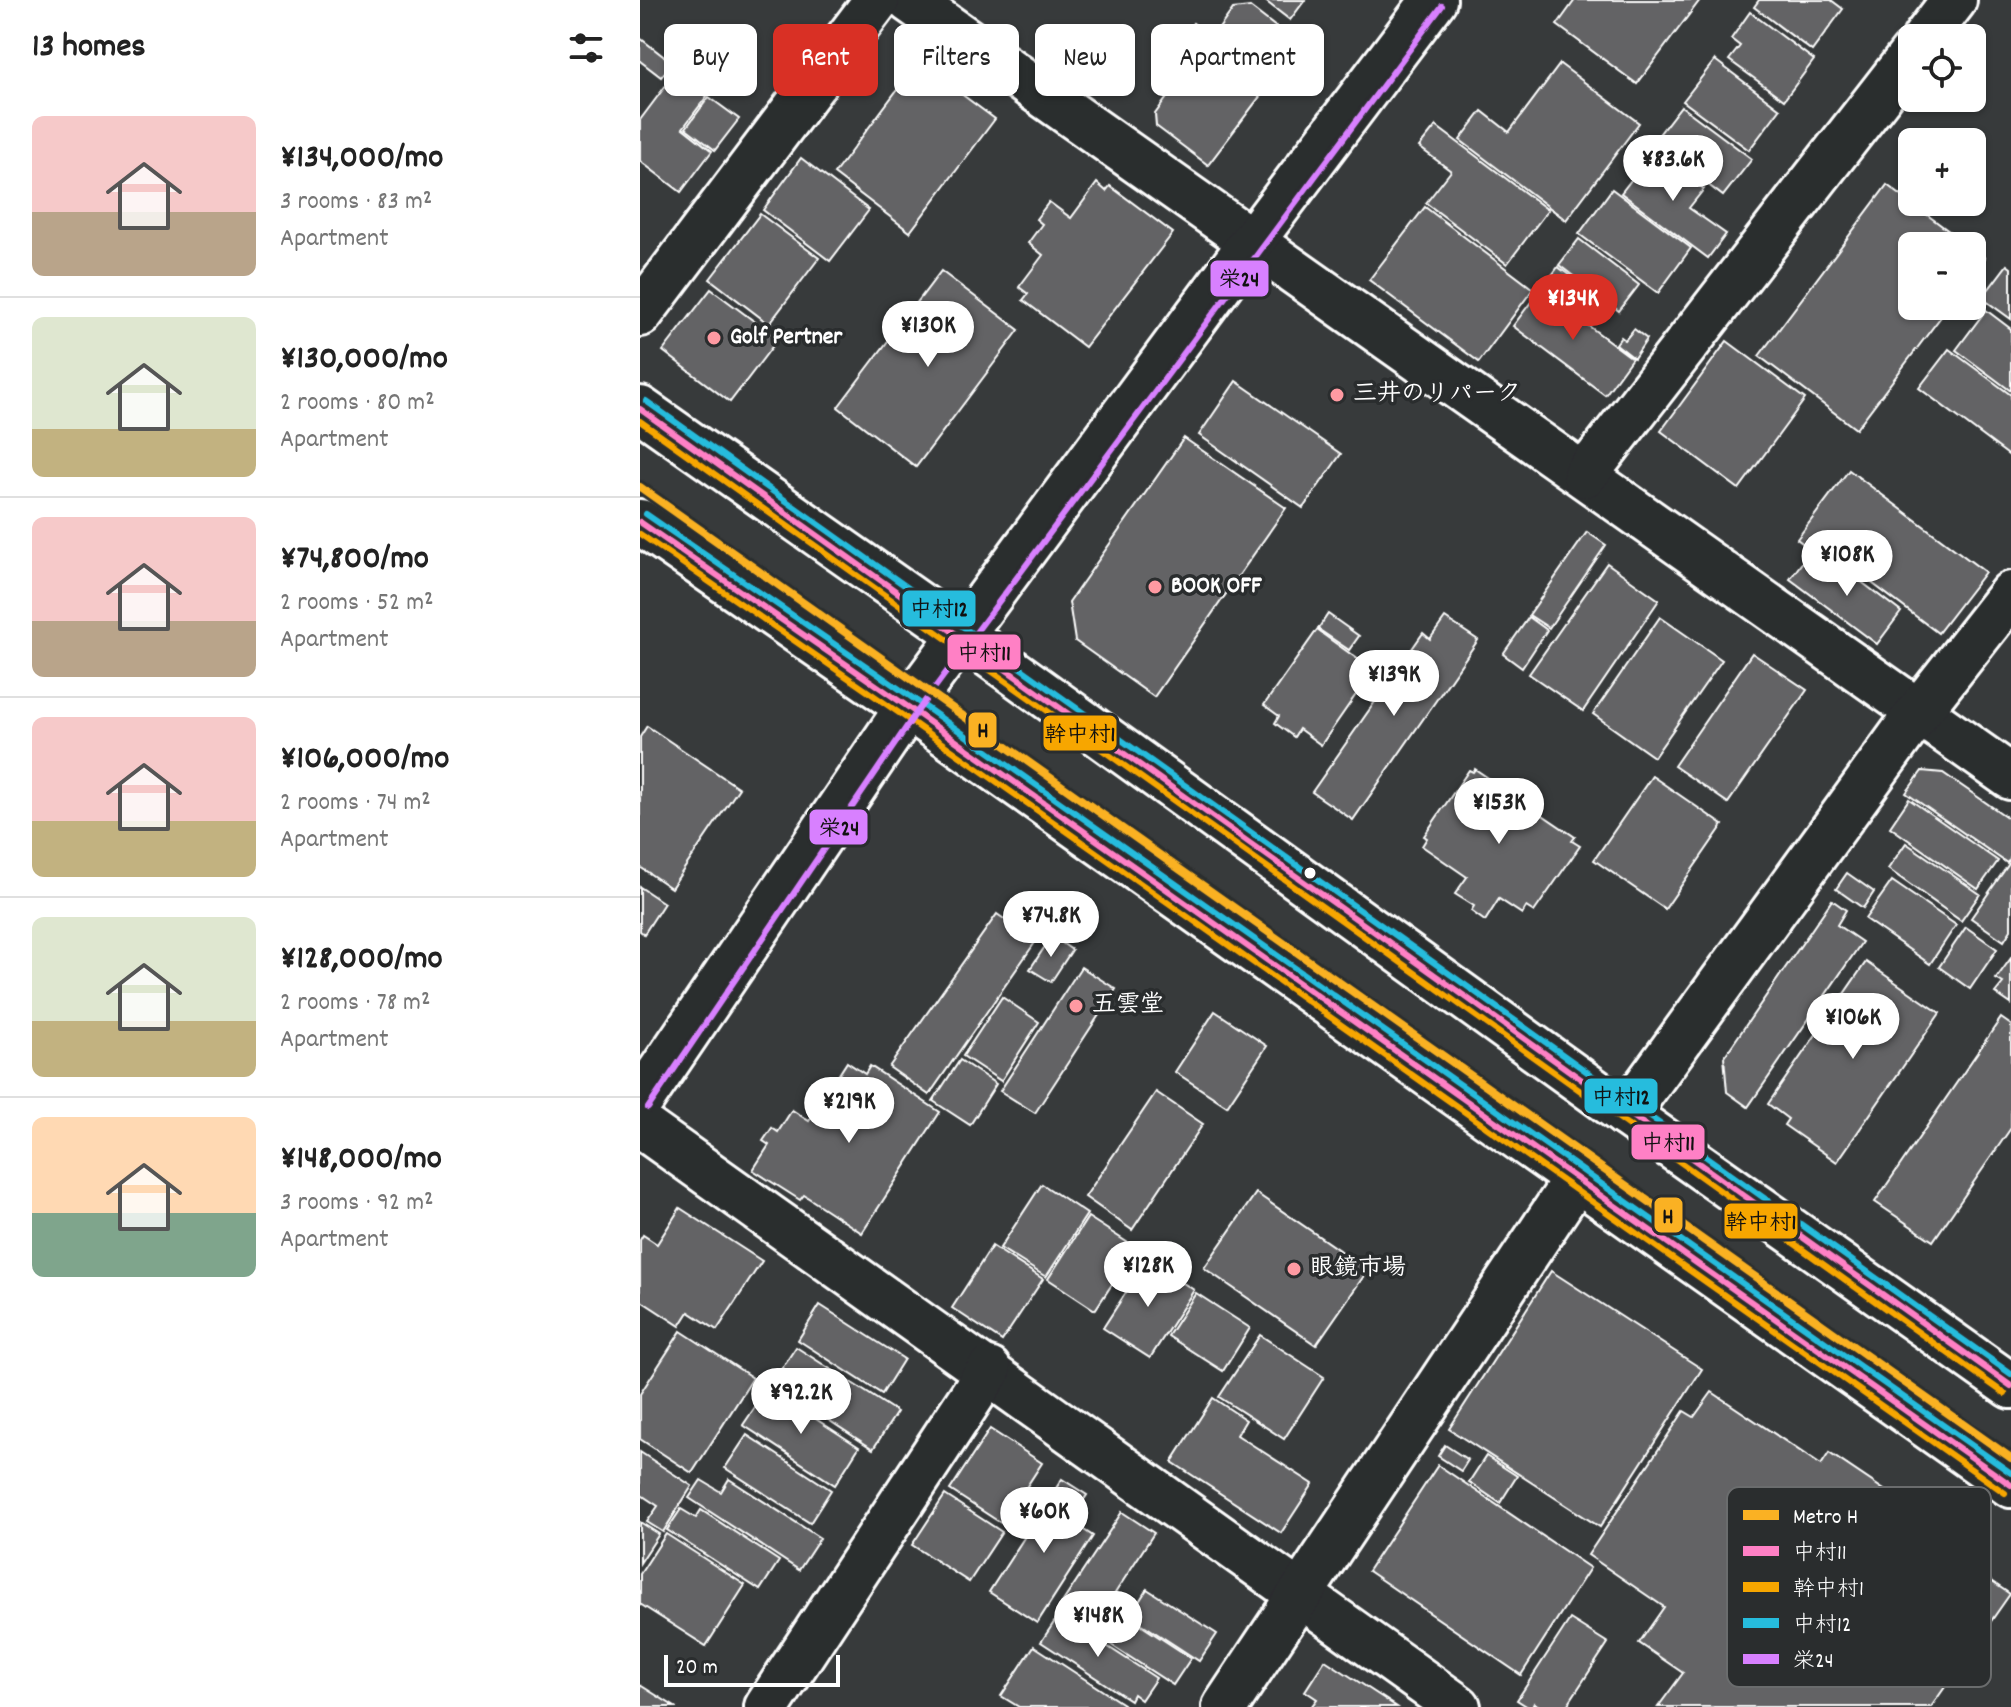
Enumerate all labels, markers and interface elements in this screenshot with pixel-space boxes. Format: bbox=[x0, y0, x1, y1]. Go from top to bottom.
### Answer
text: 13 homes bbox=[32, 24, 146, 73]
chip: Buy bbox=[664, 24, 757, 96]
chip: Rent bbox=[773, 24, 878, 96]
chip: Filters bbox=[894, 24, 1019, 96]
chip: New bbox=[1035, 24, 1135, 96]
chip: Apartment bbox=[1151, 24, 1324, 96]
map controls bbox=[1898, 24, 1986, 320]
button: locate bbox=[1898, 24, 1986, 112]
icon: filters bbox=[564, 26, 608, 70]
button: + bbox=[1898, 128, 1986, 216]
text: ¥134,000/mo bbox=[280, 135, 443, 184]
pin: ¥83.6K bbox=[1608, 135, 1738, 203]
text: ¥83.6K bbox=[1641, 142, 1705, 179]
icon: home bbox=[96, 148, 192, 244]
text: 3 rooms · 83 m² bbox=[280, 184, 432, 221]
text: Apartment bbox=[280, 221, 389, 258]
button: − bbox=[1898, 232, 1986, 320]
line badge: 栄24 bbox=[1209, 259, 1270, 298]
text: 栄24 bbox=[1219, 266, 1259, 297]
pin: ¥134K bbox=[1517, 274, 1629, 342]
text: ¥134K bbox=[1547, 281, 1599, 318]
pin: ¥130K bbox=[872, 301, 984, 369]
text: ¥130K bbox=[900, 308, 956, 345]
place label: Golf Pertner bbox=[730, 321, 843, 355]
marker: Golf Pertner bbox=[705, 329, 723, 347]
text: ¥130,000/mo bbox=[280, 336, 448, 385]
icon: home bbox=[96, 349, 192, 445]
place label: 三井のリパーク bbox=[1353, 378, 1521, 412]
text: 2 rooms · 80 m² bbox=[280, 385, 435, 422]
marker: 三井のリパーク bbox=[1328, 386, 1346, 404]
text: Apartment bbox=[280, 422, 389, 459]
pin: ¥108K bbox=[1791, 530, 1903, 598]
text: ¥74,800/mo bbox=[280, 536, 429, 585]
text: ¥108K bbox=[1820, 537, 1874, 574]
icon: home bbox=[96, 549, 192, 645]
place label: BOOK OFF bbox=[1171, 570, 1262, 604]
marker: BOOK OFF bbox=[1146, 578, 1164, 596]
text: 2 rooms · 52 m² bbox=[280, 585, 433, 622]
line badge: 中村12 bbox=[901, 589, 977, 628]
text: 中村12 bbox=[910, 596, 968, 627]
text: Apartment bbox=[280, 622, 389, 659]
line badge: 中村11 bbox=[946, 633, 1022, 671]
text: 中村11 bbox=[957, 640, 1011, 671]
pin: ¥139K bbox=[1338, 650, 1450, 718]
text: ¥139K bbox=[1367, 657, 1421, 694]
line badge: H bbox=[967, 711, 998, 749]
line badge: 幹中村1 bbox=[1042, 714, 1118, 752]
text: H bbox=[977, 717, 989, 748]
text: 幹中村1 bbox=[1045, 721, 1115, 752]
text: ¥106,000/mo bbox=[280, 736, 449, 785]
icon: home bbox=[96, 749, 192, 845]
pin: ¥153K bbox=[1443, 778, 1555, 846]
text: 2 rooms · 74 m² bbox=[280, 785, 431, 822]
text: ¥153K bbox=[1472, 785, 1526, 822]
line badge: 栄24 bbox=[808, 808, 869, 846]
text: 栄24 bbox=[819, 815, 859, 846]
text: Apartment bbox=[280, 822, 389, 859]
unlabelled marker bbox=[1302, 865, 1318, 881]
pin: ¥74.8K bbox=[986, 891, 1116, 959]
text: ¥74.8K bbox=[1021, 898, 1081, 935]
text: ¥128,000/mo bbox=[280, 936, 443, 985]
icon: home bbox=[96, 949, 192, 1045]
text: 2 rooms · 78 m² bbox=[280, 985, 430, 1022]
place label: 五雲堂 bbox=[1092, 989, 1164, 1023]
pin: ¥106K bbox=[1797, 993, 1909, 1061]
marker: 五雲堂 bbox=[1067, 997, 1085, 1015]
text: ¥106K bbox=[1824, 1000, 1882, 1037]
text: Apartment bbox=[280, 1022, 389, 1059]
pin: ¥219K bbox=[793, 1077, 905, 1145]
line badge: 中村12 bbox=[1583, 1077, 1659, 1115]
text: ¥219K bbox=[822, 1084, 876, 1121]
text: 中村12 bbox=[1592, 1084, 1650, 1115]
line badge: 中村11 bbox=[1630, 1123, 1706, 1161]
text: 中村11 bbox=[1641, 1130, 1695, 1161]
text: ¥148,000/mo bbox=[280, 1136, 442, 1185]
icon: home bbox=[96, 1149, 192, 1245]
text: 3 rooms · 92 m² bbox=[280, 1185, 434, 1222]
line badge: H bbox=[1653, 1196, 1684, 1234]
line badge: 幹中村1 bbox=[1723, 1202, 1799, 1240]
text: H bbox=[1662, 1203, 1674, 1234]
text: 幹中村1 bbox=[1726, 1209, 1796, 1240]
text: Apartment bbox=[280, 1222, 389, 1259]
pin: ¥128K bbox=[1092, 1241, 1204, 1309]
text: ¥128K bbox=[1122, 1248, 1174, 1285]
place label: 眼鏡市場 bbox=[1310, 1252, 1406, 1286]
marker: 眼鏡市場 bbox=[1285, 1260, 1303, 1278]
pin: ¥92.2K bbox=[736, 1368, 866, 1436]
text: ¥92.2K bbox=[769, 1375, 833, 1412]
pin: ¥60K bbox=[997, 1487, 1091, 1555]
legend bbox=[1727, 1487, 1991, 1687]
text: ¥60K bbox=[1018, 1494, 1070, 1531]
text: Metro H bbox=[1793, 1503, 1858, 1534]
text: 中村11 bbox=[1793, 1539, 1847, 1570]
text: 幹中村1 bbox=[1793, 1575, 1864, 1606]
pin: ¥148K bbox=[1042, 1591, 1154, 1659]
text: ¥148K bbox=[1072, 1598, 1124, 1635]
text: 中村12 bbox=[1793, 1611, 1851, 1642]
text: 栄24 bbox=[1793, 1647, 1834, 1678]
scale bar bbox=[664, 1651, 840, 1687]
text: 20 m bbox=[676, 1653, 718, 1684]

